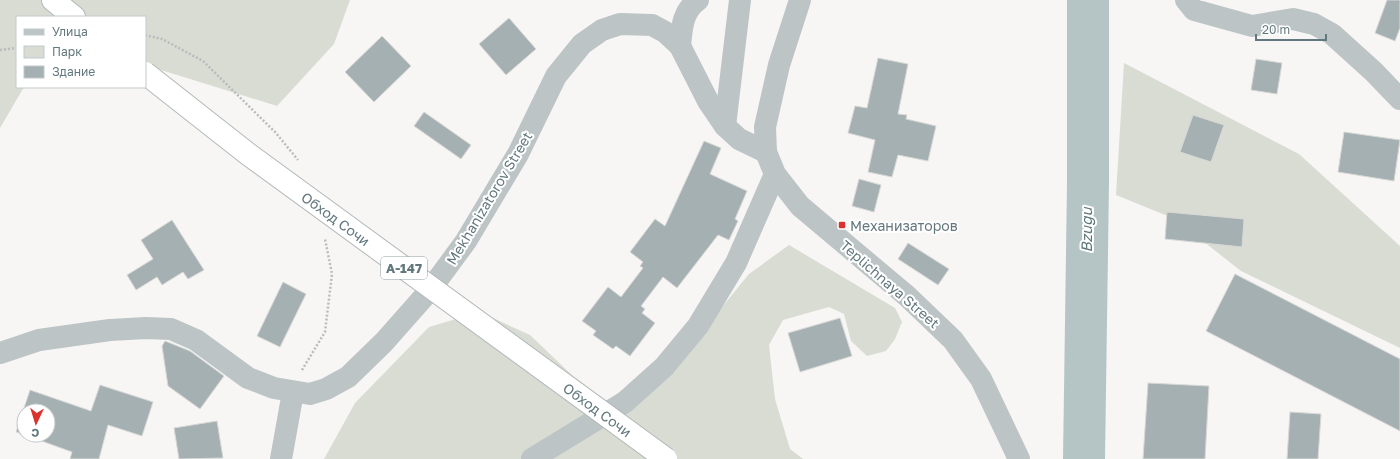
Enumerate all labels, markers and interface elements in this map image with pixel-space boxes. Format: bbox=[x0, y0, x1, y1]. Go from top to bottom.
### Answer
legend bbox=[16, 16, 146, 88]
scale bar bbox=[1256, 16, 1326, 42]
text: 20 m bbox=[1262, 22, 1290, 37]
text: Улица bbox=[52, 24, 88, 39]
text: Парк bbox=[52, 44, 82, 59]
text: Здание bbox=[52, 64, 95, 79]
street label: Mekhanizatorov Street bbox=[443, 128, 535, 268]
street label: Обход Сочи bbox=[299, 188, 373, 249]
water label: Bzugu bbox=[1077, 207, 1096, 252]
place label: Механизаторов bbox=[850, 217, 958, 234]
marker: Механизаторов bbox=[837, 220, 847, 230]
street label: Teplichnaya Street bbox=[837, 237, 943, 331]
road number: А-147 bbox=[381, 257, 427, 279]
street label: Обход Сочи bbox=[560, 379, 635, 440]
north arrow bbox=[16, 403, 56, 443]
text: С bbox=[31, 427, 40, 440]

